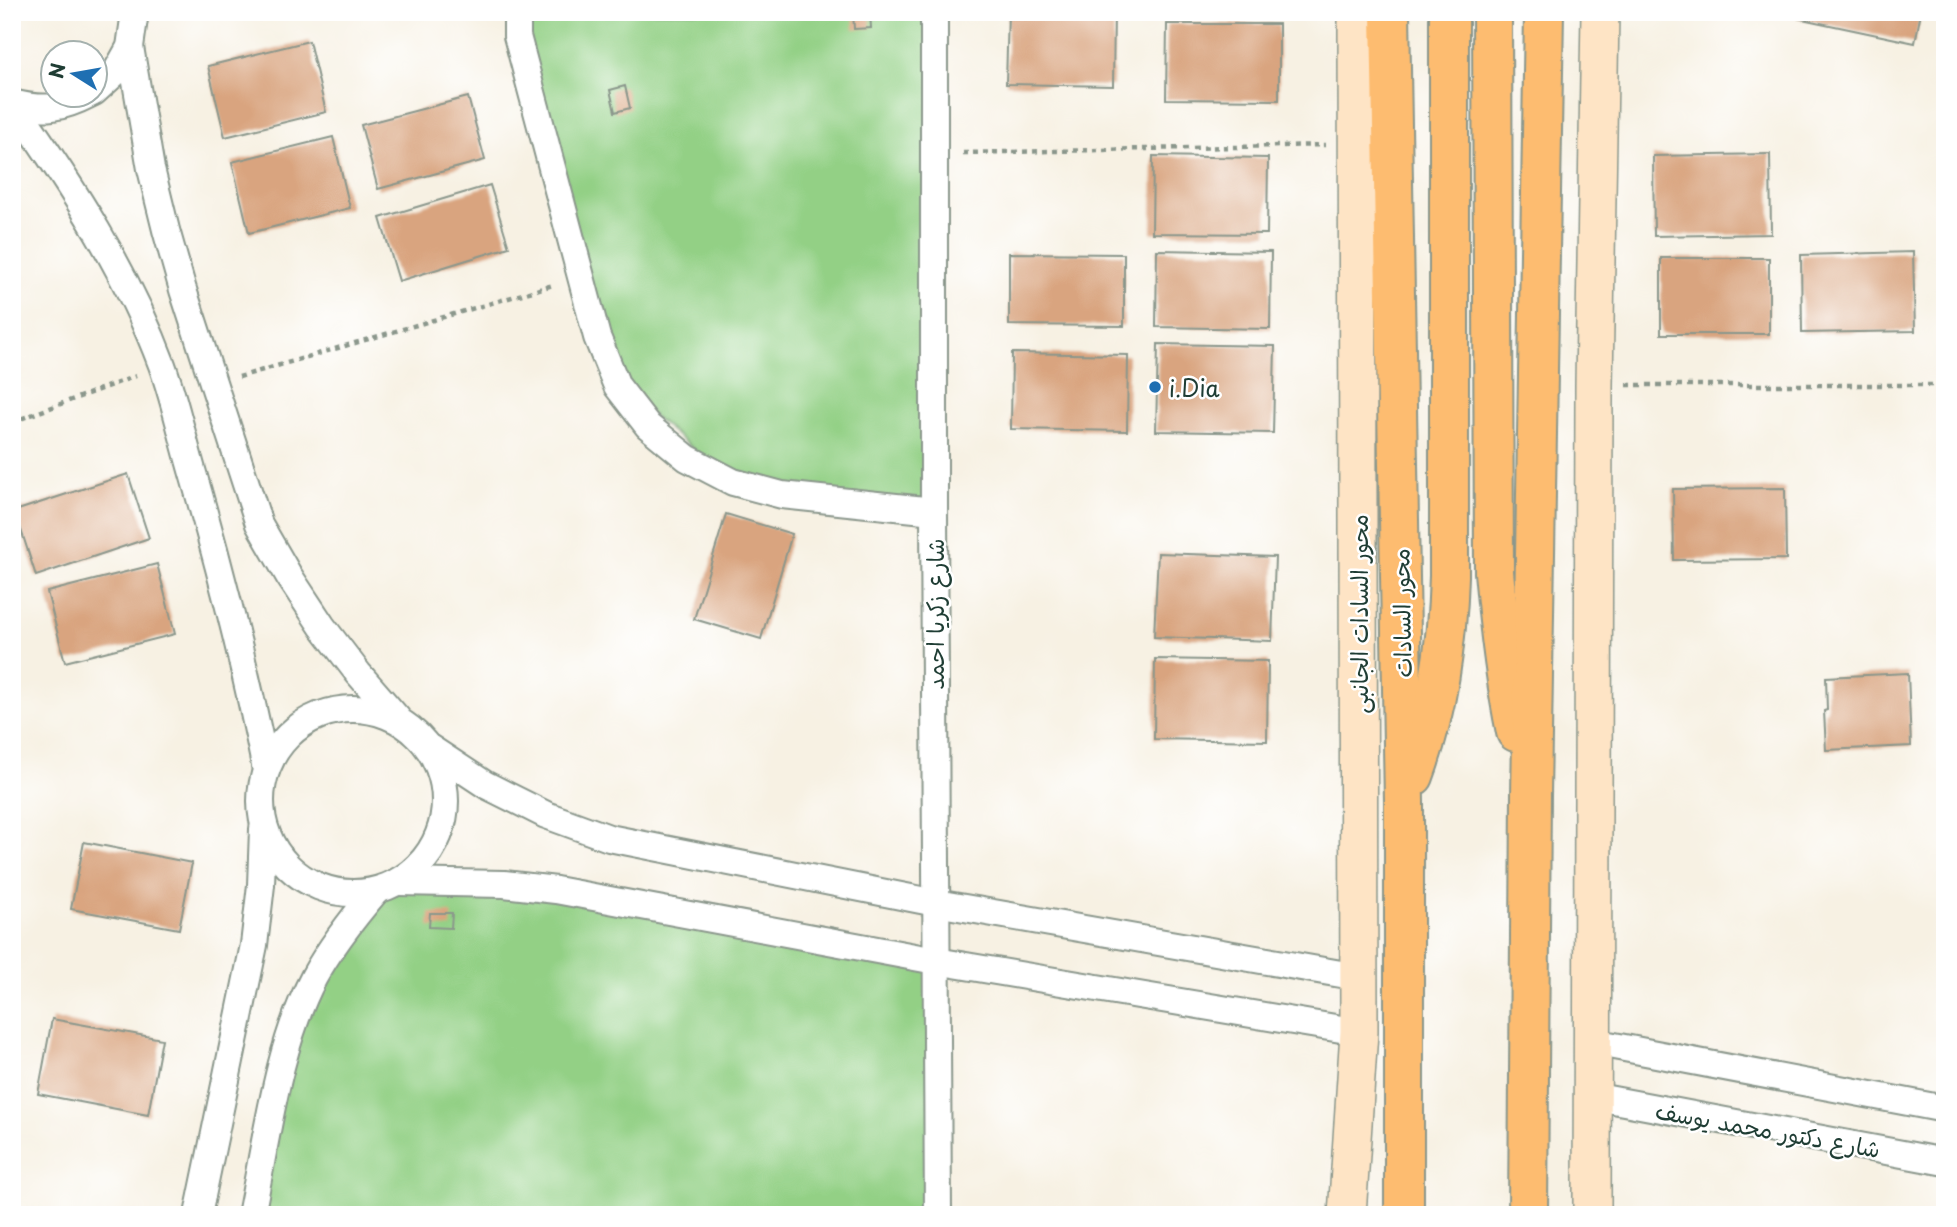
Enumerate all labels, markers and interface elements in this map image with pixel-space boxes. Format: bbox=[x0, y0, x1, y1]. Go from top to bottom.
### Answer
north arrow bbox=[38, 38, 108, 108]
text: N bbox=[41, 61, 72, 81]
place label: i.Dia bbox=[1169, 370, 1220, 405]
marker: i.Dia bbox=[1147, 379, 1163, 395]
street label: محور السادات الجانبى bbox=[1341, 514, 1376, 714]
street label: شارع زكريا احمد bbox=[917, 538, 952, 690]
street label: محور السادات bbox=[1382, 548, 1420, 678]
street label: شارع دكتور محمد يوسف bbox=[1653, 1092, 1883, 1166]

